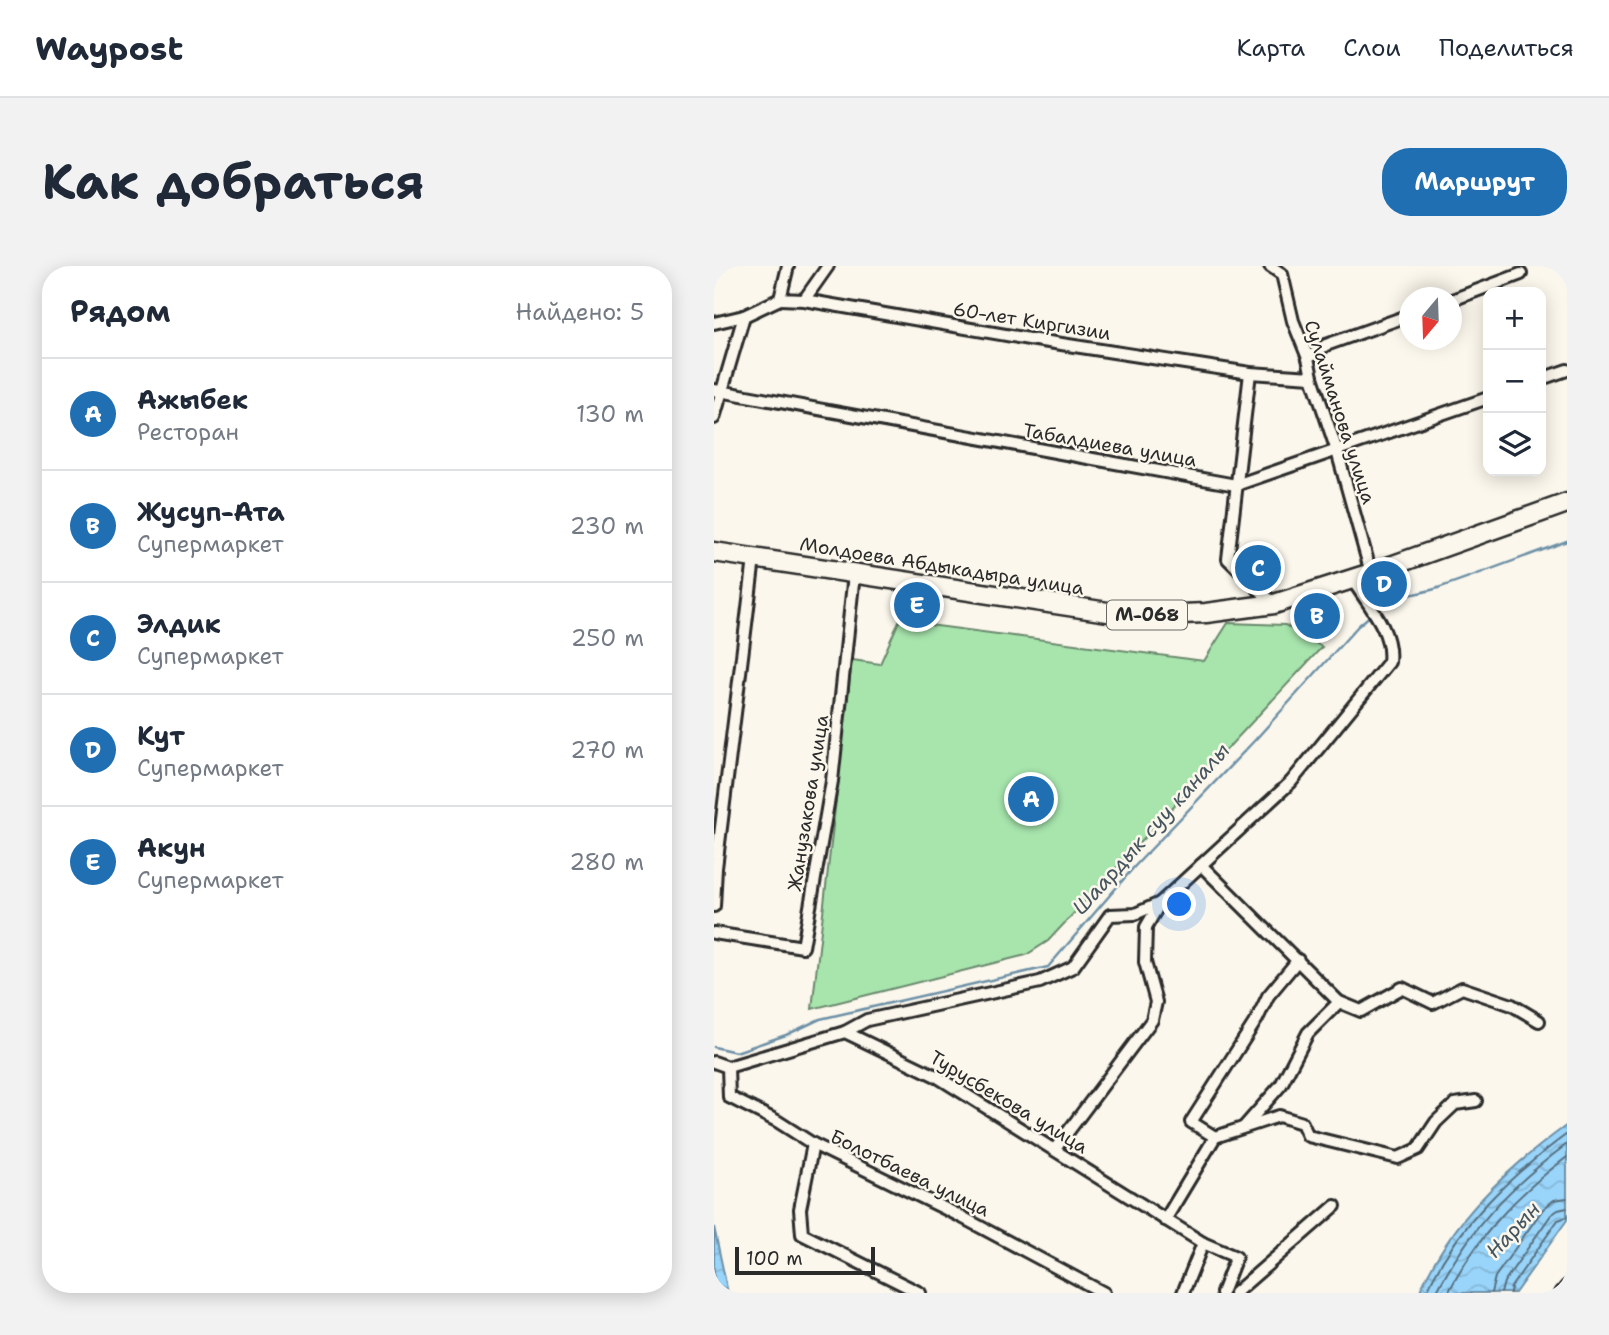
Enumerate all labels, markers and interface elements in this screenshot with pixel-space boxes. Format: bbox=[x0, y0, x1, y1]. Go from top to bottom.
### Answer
text: Waypost bbox=[35, 26, 183, 71]
text: Карта bbox=[1237, 32, 1305, 64]
text: Слои bbox=[1343, 32, 1401, 64]
text: Поделиться bbox=[1439, 32, 1574, 64]
button: Маршрут bbox=[1382, 148, 1567, 216]
text: Как добраться bbox=[42, 149, 424, 215]
north arrow bbox=[1399, 287, 1462, 350]
map controls bbox=[1483, 287, 1546, 476]
button: + bbox=[1483, 287, 1546, 350]
text: Рядом bbox=[70, 291, 170, 332]
street label: 60-лет Киргизии bbox=[951, 296, 1113, 346]
text: Найдено: 5 bbox=[516, 297, 644, 327]
street label: Сулайманова улица bbox=[1298, 317, 1382, 507]
button: − bbox=[1483, 350, 1546, 413]
text: Ажыбек bbox=[137, 382, 248, 417]
text: A bbox=[84, 399, 102, 429]
text: 130 m bbox=[576, 399, 644, 429]
button: layers bbox=[1483, 413, 1546, 476]
text: Ресторан bbox=[137, 417, 239, 447]
street label: Табалдиева улица bbox=[1021, 417, 1199, 473]
text: Жусуп-Ата bbox=[137, 494, 285, 529]
text: B bbox=[86, 511, 100, 541]
text: 230 m bbox=[570, 511, 644, 541]
text: Супермаркет bbox=[137, 529, 284, 559]
street label: Молдоева Абдыкадыра улица bbox=[798, 531, 1086, 601]
pin: C bbox=[1235, 542, 1281, 594]
pin: D bbox=[1361, 558, 1407, 610]
pin: E bbox=[894, 579, 940, 631]
pin: B bbox=[1294, 590, 1340, 642]
road number: М-068 bbox=[1107, 600, 1187, 629]
text: Элдик bbox=[137, 606, 221, 641]
text: C bbox=[86, 623, 100, 653]
text: 250 m bbox=[571, 623, 644, 653]
text: Супермаркет bbox=[137, 641, 284, 671]
street label: Жанузакова улица bbox=[782, 713, 834, 893]
text: Кут bbox=[137, 718, 185, 753]
text: D bbox=[85, 735, 101, 765]
text: 270 m bbox=[570, 735, 644, 765]
water label: Шаардык суу каналы bbox=[1066, 737, 1236, 921]
text: Супермаркет bbox=[137, 753, 284, 783]
pin: A bbox=[1008, 773, 1054, 825]
text: Акун bbox=[137, 830, 206, 865]
text: E bbox=[85, 847, 101, 877]
text: 280 m bbox=[569, 847, 644, 877]
text: Супермаркет bbox=[137, 865, 284, 895]
your location bbox=[1162, 887, 1196, 921]
street label: Турусбекова улица bbox=[925, 1045, 1093, 1159]
street label: Болотбаева улица bbox=[826, 1124, 994, 1223]
water label: Нарын bbox=[1480, 1196, 1546, 1264]
scale bar bbox=[735, 1244, 875, 1276]
text: 100 m bbox=[746, 1246, 803, 1271]

